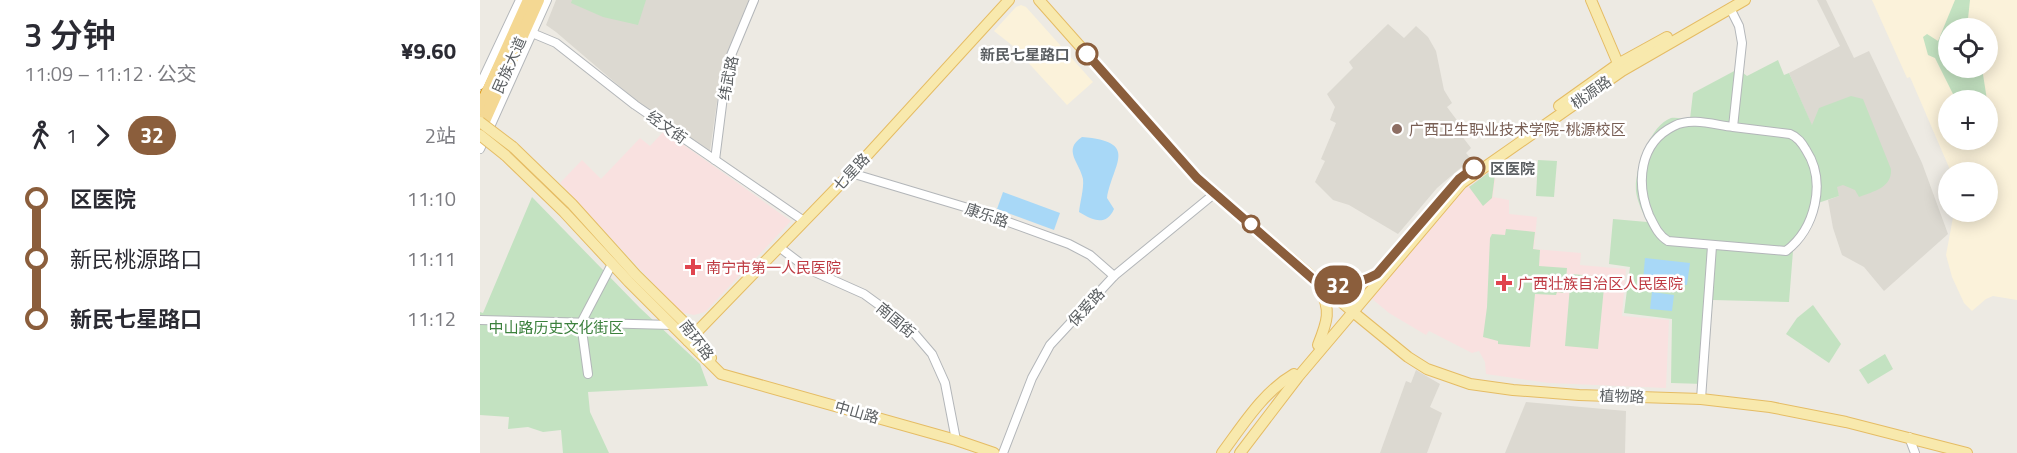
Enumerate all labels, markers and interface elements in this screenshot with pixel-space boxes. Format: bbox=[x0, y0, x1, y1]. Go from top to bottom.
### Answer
text: 3 分钟 bbox=[24, 10, 116, 60]
map controls bbox=[1938, 18, 1998, 222]
button: locate bbox=[1938, 18, 1998, 78]
street label: 民族大道 bbox=[486, 33, 532, 97]
text: ¥9.60 bbox=[401, 34, 456, 68]
place label: 新民七星路口 bbox=[980, 43, 1070, 66]
marker: 新民七星路口 bbox=[1076, 43, 1098, 65]
street label: 纬武路 bbox=[712, 54, 744, 102]
text: 11:09 – 11:12 · 公交 bbox=[24, 58, 197, 89]
street label: 桃源路 bbox=[1566, 70, 1616, 114]
button: + bbox=[1938, 90, 1998, 150]
street label: 经文街 bbox=[642, 105, 692, 149]
place label: 广西卫生职业技术学院-桃源校区 bbox=[1409, 118, 1626, 141]
icon: walk bbox=[24, 119, 57, 152]
icon: forward bbox=[86, 119, 119, 152]
text: 32 bbox=[140, 119, 164, 151]
text: 1 bbox=[66, 120, 77, 151]
text: 2站 bbox=[425, 120, 456, 151]
marker: 广西卫生职业技术学院-桃源校区 bbox=[1390, 122, 1404, 136]
street label: 七星路 bbox=[827, 148, 875, 196]
marker: 区医院 bbox=[1463, 157, 1485, 179]
place label: 区医院 bbox=[1490, 157, 1535, 180]
button: − bbox=[1938, 162, 1998, 222]
text: 区医院 bbox=[70, 182, 136, 216]
text: 11:10 bbox=[407, 183, 456, 214]
street label: 康乐路 bbox=[962, 197, 1012, 233]
unlabelled marker bbox=[1242, 215, 1260, 233]
text: 新民桃源路口 bbox=[70, 242, 202, 276]
text: 11:11 bbox=[407, 243, 456, 274]
place label: 南宁市第一人民医院 bbox=[706, 256, 841, 279]
marker: 南宁市第一人民医院 bbox=[684, 258, 702, 276]
line badge: 32 bbox=[1311, 266, 1365, 304]
text: 32 bbox=[1326, 269, 1350, 301]
place label: 广西壮族自治区人民医院 bbox=[1518, 272, 1683, 295]
marker: 广西壮族自治区人民医院 bbox=[1495, 274, 1513, 292]
street label: 保爱路 bbox=[1062, 283, 1110, 331]
street label: 南国街 bbox=[871, 297, 921, 343]
text: 新民七星路口 bbox=[70, 302, 202, 336]
text: 11:12 bbox=[407, 303, 456, 334]
street label: 南环路 bbox=[674, 315, 720, 365]
park label: 中山路历史文化街区 bbox=[488, 316, 624, 339]
street label: 植物路 bbox=[1599, 384, 1645, 408]
street label: 中山路 bbox=[832, 395, 882, 429]

